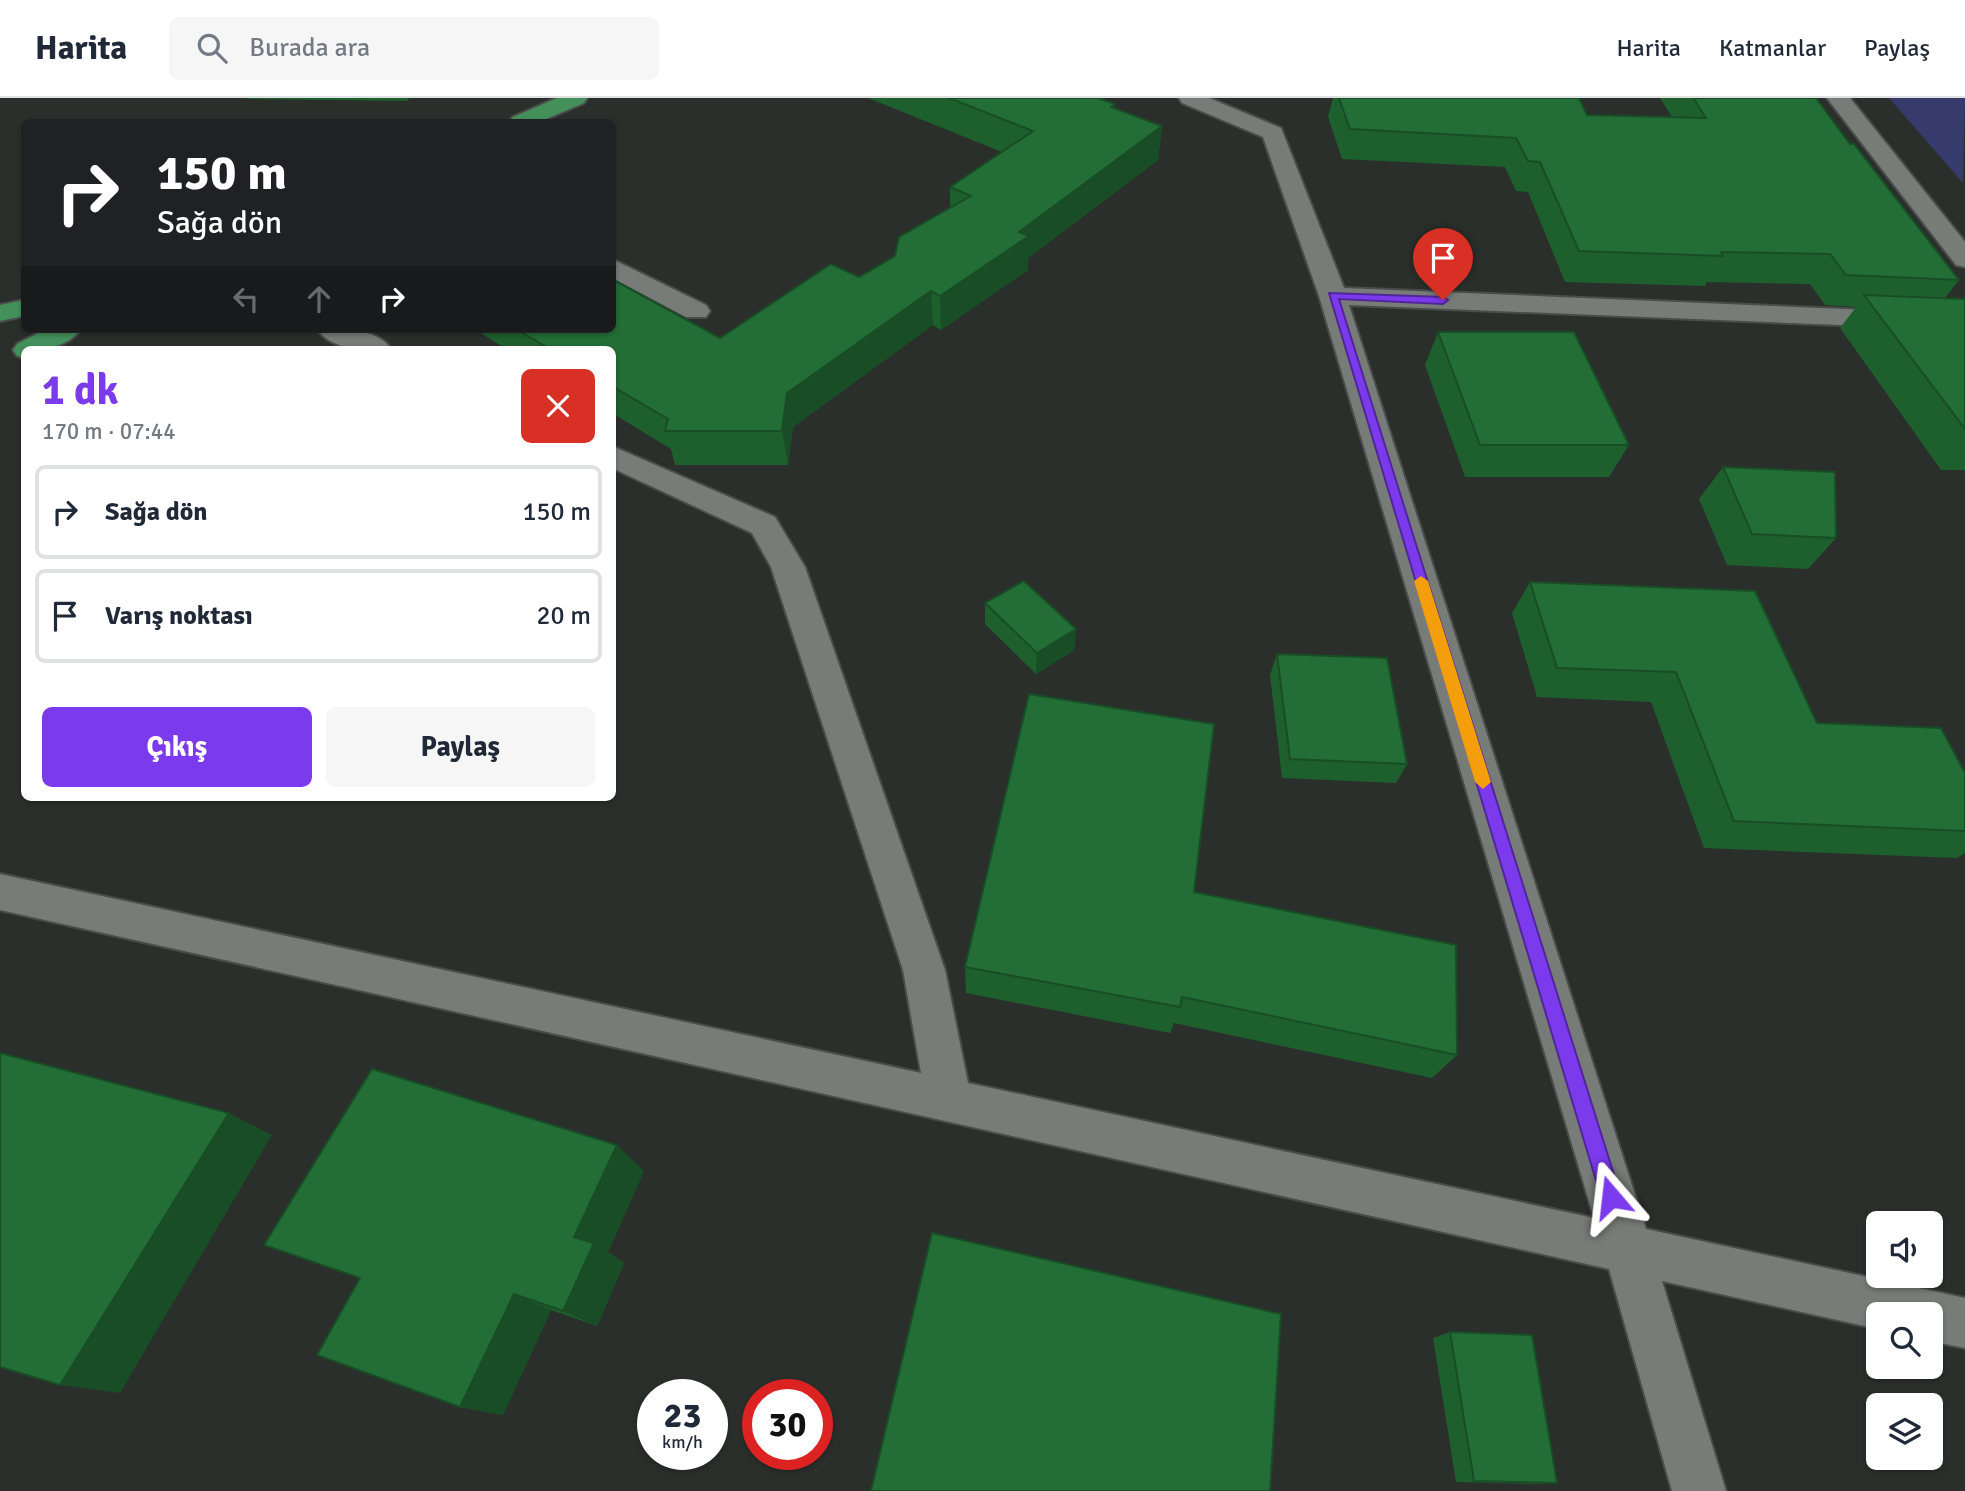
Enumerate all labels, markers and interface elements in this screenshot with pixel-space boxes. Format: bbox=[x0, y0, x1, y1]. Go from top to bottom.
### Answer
search box bbox=[169, 17, 659, 80]
text: Harita bbox=[35, 28, 127, 69]
icon: search bbox=[193, 29, 231, 67]
text: Burada ara bbox=[249, 32, 370, 64]
text: Harita bbox=[1616, 33, 1681, 63]
text: Katmanlar bbox=[1719, 33, 1826, 63]
text: Paylaş bbox=[1864, 33, 1930, 63]
text: 150 m bbox=[157, 143, 287, 203]
icon: right bbox=[42, 147, 133, 238]
text: Sağa dön bbox=[157, 203, 282, 242]
pin bbox=[1413, 228, 1473, 300]
icon: arrive bbox=[1424, 239, 1462, 277]
icon: left bbox=[227, 280, 265, 318]
icon: ahead bbox=[300, 280, 338, 318]
icon: right bbox=[373, 280, 411, 318]
text: 1 dk bbox=[42, 365, 119, 416]
button: close bbox=[521, 369, 595, 443]
text: 170 m · 07:44 bbox=[42, 417, 176, 446]
icon: right bbox=[46, 493, 84, 531]
text: Sağa dön bbox=[105, 496, 208, 528]
text: 150 m bbox=[522, 496, 591, 528]
icon: arrive bbox=[46, 597, 84, 635]
text: Varış noktası bbox=[105, 600, 253, 632]
text: 20 m bbox=[536, 600, 591, 632]
button: Çıkış bbox=[42, 707, 312, 787]
button: Paylaş bbox=[326, 707, 595, 787]
position arrow bbox=[1574, 1160, 1648, 1234]
map controls bbox=[1866, 1211, 1943, 1470]
button: sound bbox=[1866, 1211, 1943, 1288]
button: search bbox=[1866, 1302, 1943, 1379]
speed limit sign: 30 bbox=[742, 1379, 833, 1470]
button: layers bbox=[1866, 1393, 1943, 1470]
text: 23 bbox=[664, 1394, 701, 1437]
text: km/h bbox=[662, 1431, 703, 1453]

